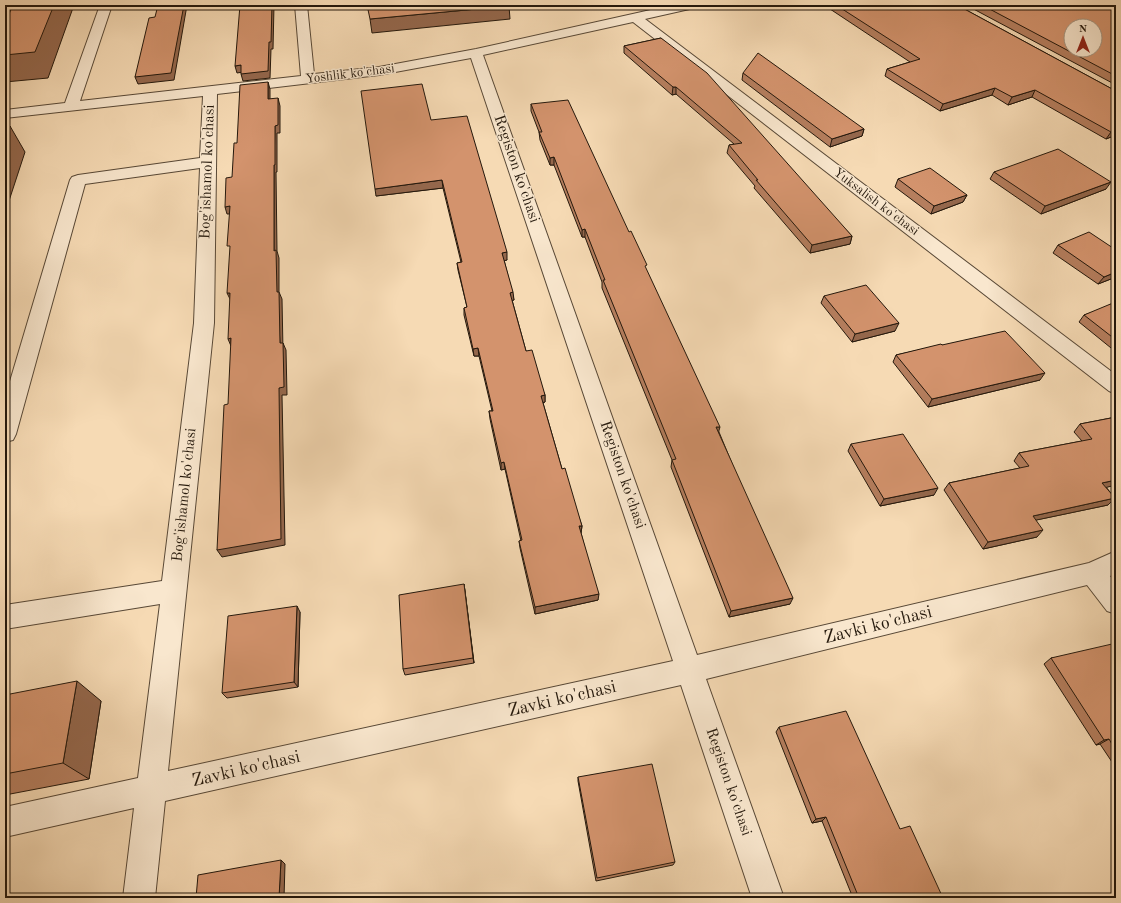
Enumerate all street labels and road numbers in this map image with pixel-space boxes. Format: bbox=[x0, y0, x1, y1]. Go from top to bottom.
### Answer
street label: Yoshlik ko'chasi bbox=[305, 62, 396, 86]
street label: Bog'ishamol ko'chasi bbox=[198, 104, 218, 240]
street label: Registon ko'chasi bbox=[491, 113, 541, 225]
street label: Yuksalish ko'chasi bbox=[831, 166, 921, 238]
street label: Registon ko'chasi bbox=[597, 419, 647, 531]
street label: Bog'ishamol ko'chasi bbox=[170, 427, 200, 563]
street label: Zavki ko'chasi bbox=[822, 603, 934, 647]
street label: Zavki ko'chasi bbox=[506, 678, 618, 720]
street label: Registon ko'chasi bbox=[703, 726, 753, 838]
street label: Zavki ko'chasi bbox=[190, 748, 302, 790]

